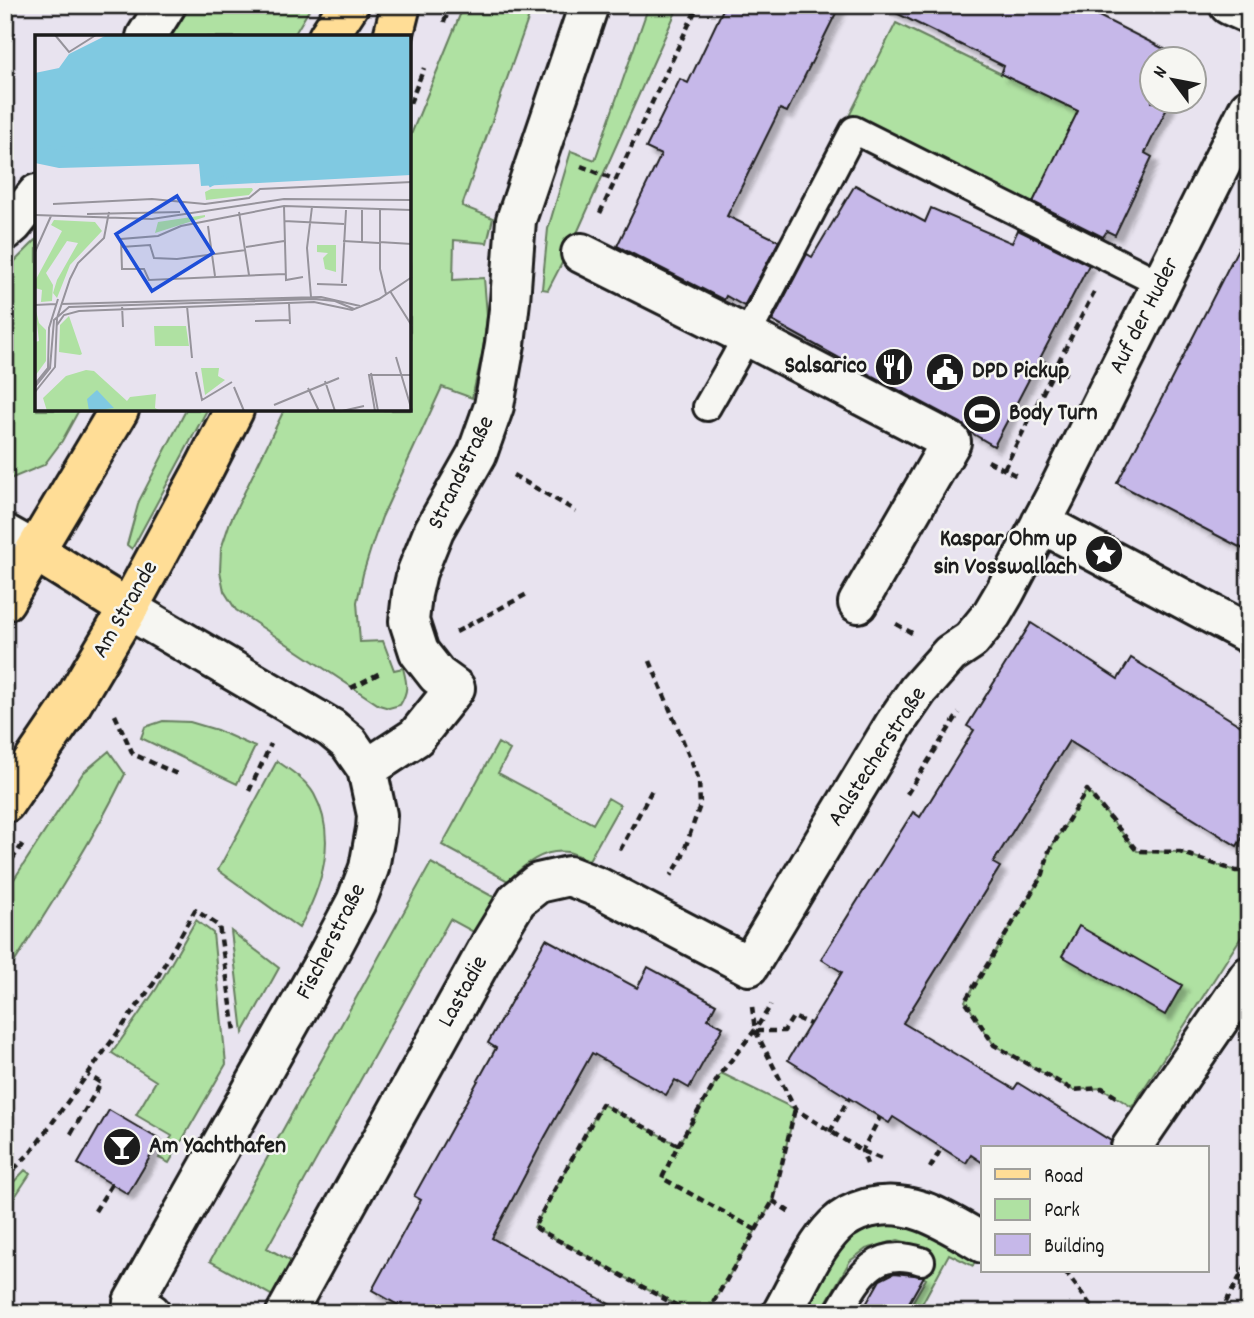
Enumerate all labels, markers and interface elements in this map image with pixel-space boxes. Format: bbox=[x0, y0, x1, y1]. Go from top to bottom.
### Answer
inset map bbox=[35, 35, 411, 411]
north arrow bbox=[1138, 46, 1208, 116]
text: N bbox=[1148, 62, 1175, 84]
street label: Auf der Huder bbox=[1101, 252, 1189, 380]
restaurant icon: Salsarico bbox=[873, 346, 915, 388]
place label: Salsarico bbox=[784, 350, 867, 384]
public building icon: DPD Pickup bbox=[924, 351, 966, 393]
place label: DPD Pickup bbox=[972, 355, 1069, 389]
sports icon: Body Turn bbox=[961, 393, 1003, 435]
place label: Body Turn bbox=[1009, 397, 1097, 431]
street label: Strandstraße bbox=[420, 410, 504, 536]
place label: Kaspar Ohm up sin Vosswallach bbox=[933, 523, 1077, 585]
place icon: Kaspar Ohm up sin Vosswallach bbox=[1083, 533, 1125, 575]
street label: Am Strande bbox=[84, 555, 168, 665]
street label: Aalstecherstraße bbox=[820, 680, 936, 834]
street label: Fischerstraße bbox=[288, 878, 376, 1006]
street label: Lastadie bbox=[430, 950, 498, 1034]
bar icon: Am Yachthafen bbox=[101, 1126, 143, 1168]
place label: Am Yachthafen bbox=[149, 1130, 286, 1164]
legend bbox=[981, 1146, 1208, 1272]
text: Road bbox=[1044, 1163, 1083, 1193]
text: Park bbox=[1044, 1197, 1080, 1227]
text: Building bbox=[1044, 1233, 1104, 1263]

